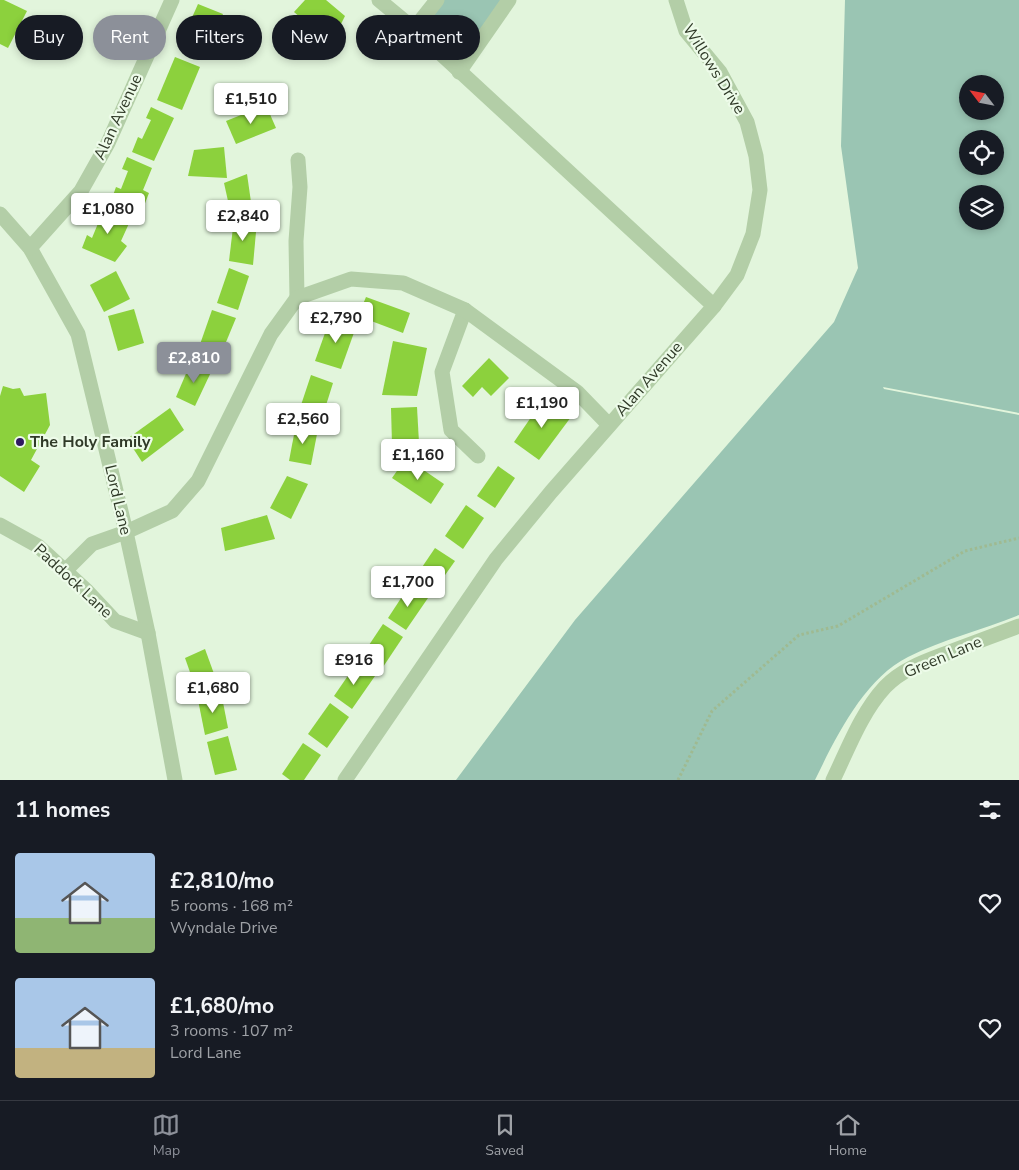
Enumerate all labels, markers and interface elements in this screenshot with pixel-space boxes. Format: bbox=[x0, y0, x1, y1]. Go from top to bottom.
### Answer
chip: Buy bbox=[15, 15, 83, 60]
chip: Rent bbox=[93, 15, 166, 60]
chip: Filters bbox=[176, 15, 262, 60]
chip: New bbox=[272, 15, 346, 60]
chip: Apartment bbox=[356, 15, 480, 60]
street label: Willows Drive bbox=[677, 20, 751, 118]
street label: Alan Avenue bbox=[88, 70, 148, 164]
north arrow bbox=[959, 75, 1004, 120]
map controls bbox=[959, 75, 1004, 230]
pin: £1,510 bbox=[210, 82, 292, 125]
text: £1,510 bbox=[225, 88, 277, 110]
button: locate bbox=[959, 130, 1004, 175]
button: layers bbox=[959, 185, 1004, 230]
pin: £1,080 bbox=[67, 192, 149, 235]
text: £1,080 bbox=[82, 198, 134, 220]
pin: £2,840 bbox=[202, 200, 284, 242]
text: £2,840 bbox=[217, 205, 269, 227]
pin: £2,790 bbox=[295, 302, 377, 344]
text: £2,790 bbox=[310, 307, 362, 329]
street label: Alan Avenue bbox=[610, 337, 688, 421]
pin: £2,810 bbox=[153, 342, 235, 384]
text: £2,810 bbox=[168, 347, 220, 369]
pin: £1,190 bbox=[501, 386, 583, 429]
text: £1,190 bbox=[516, 392, 568, 414]
pin: £2,560 bbox=[262, 402, 344, 445]
text: £2,560 bbox=[277, 408, 329, 430]
place label: The Holy Family bbox=[30, 431, 151, 453]
marker: The Holy Family bbox=[14, 436, 26, 448]
pin: £1,160 bbox=[377, 438, 459, 481]
text: £1,160 bbox=[392, 444, 444, 466]
street label: Lord Lane bbox=[99, 463, 137, 537]
street label: Paddock Lane bbox=[29, 539, 117, 623]
pin: £1,700 bbox=[367, 566, 449, 608]
text: £1,700 bbox=[382, 571, 434, 593]
street label: Green Lane bbox=[901, 631, 985, 683]
pin: £916 bbox=[324, 644, 384, 686]
text: £916 bbox=[335, 649, 373, 671]
pin: £1,680 bbox=[172, 672, 254, 714]
text: £1,680 bbox=[187, 677, 239, 699]
text: 11 homes bbox=[15, 796, 110, 824]
icon: filters bbox=[976, 796, 1004, 824]
text: £2,810/mo bbox=[170, 867, 274, 895]
icon: home bbox=[55, 873, 115, 933]
icon: heart bbox=[976, 889, 1004, 917]
text: 5 rooms · 168 m² bbox=[170, 895, 293, 917]
text: Wyndale Drive bbox=[170, 917, 278, 939]
text: £1,680/mo bbox=[170, 992, 274, 1020]
icon: home bbox=[55, 998, 115, 1058]
icon: heart bbox=[976, 1014, 1004, 1042]
text: 3 rooms · 107 m² bbox=[170, 1020, 293, 1042]
text: Lord Lane bbox=[170, 1042, 241, 1064]
tab: Map bbox=[152, 1111, 180, 1160]
tab: Saved bbox=[485, 1111, 524, 1160]
tab: Home bbox=[829, 1111, 867, 1160]

